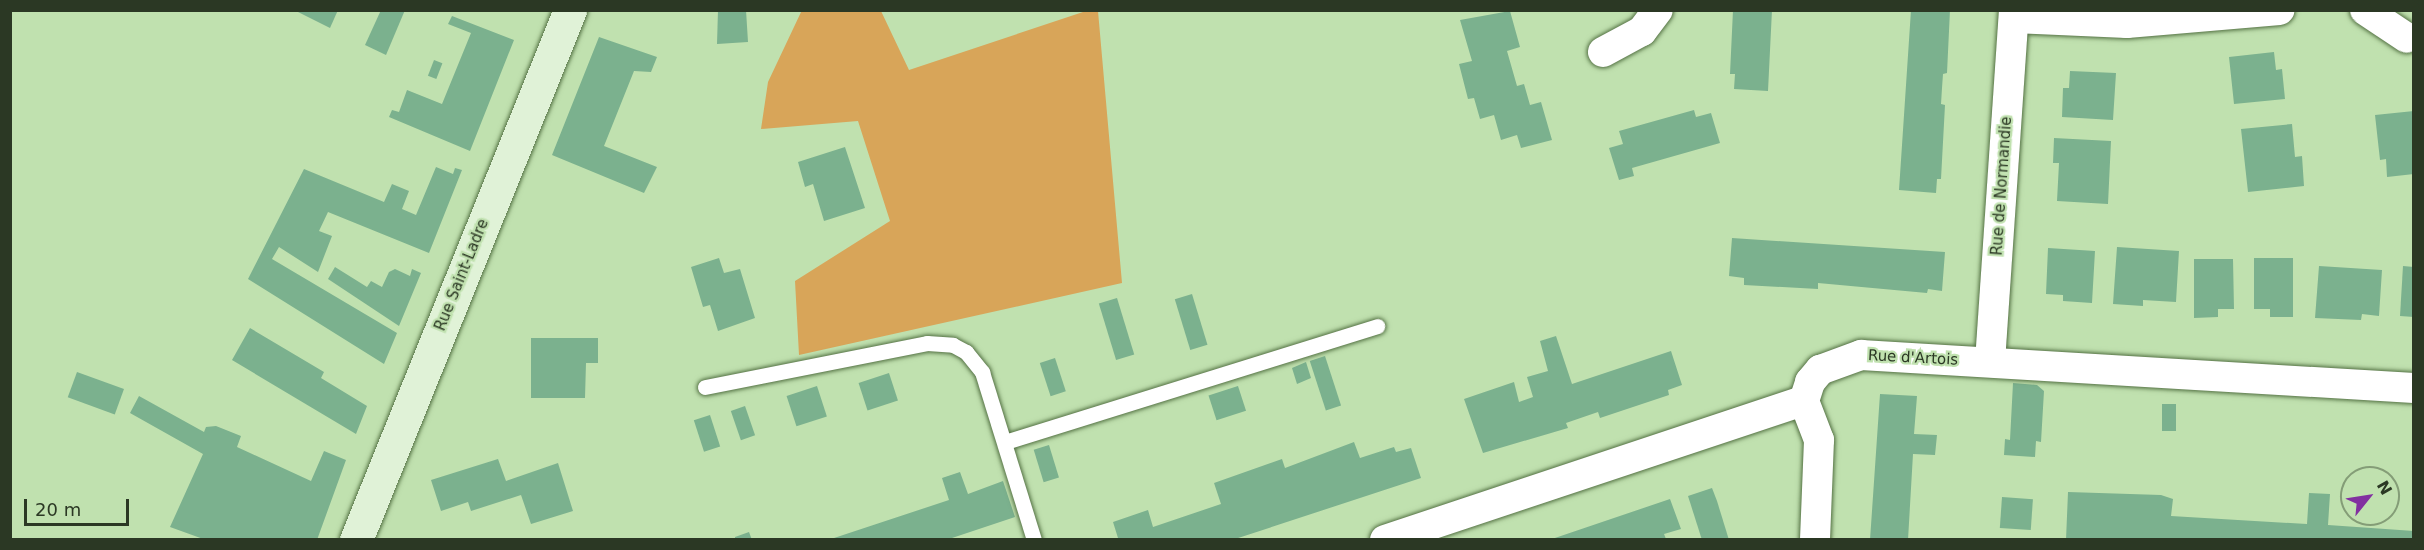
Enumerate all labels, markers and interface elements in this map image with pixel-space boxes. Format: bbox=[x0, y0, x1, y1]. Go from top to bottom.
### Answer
street label: Rue de Normandie bbox=[1988, 116, 2016, 256]
street label: Rue Saint-Ladre bbox=[431, 216, 493, 334]
street label: Rue d'Artois bbox=[1867, 347, 1959, 369]
north arrow bbox=[2340, 466, 2400, 526]
text: N bbox=[2373, 477, 2396, 498]
scale bar bbox=[27, 487, 132, 525]
text: 20 m bbox=[35, 499, 81, 520]

